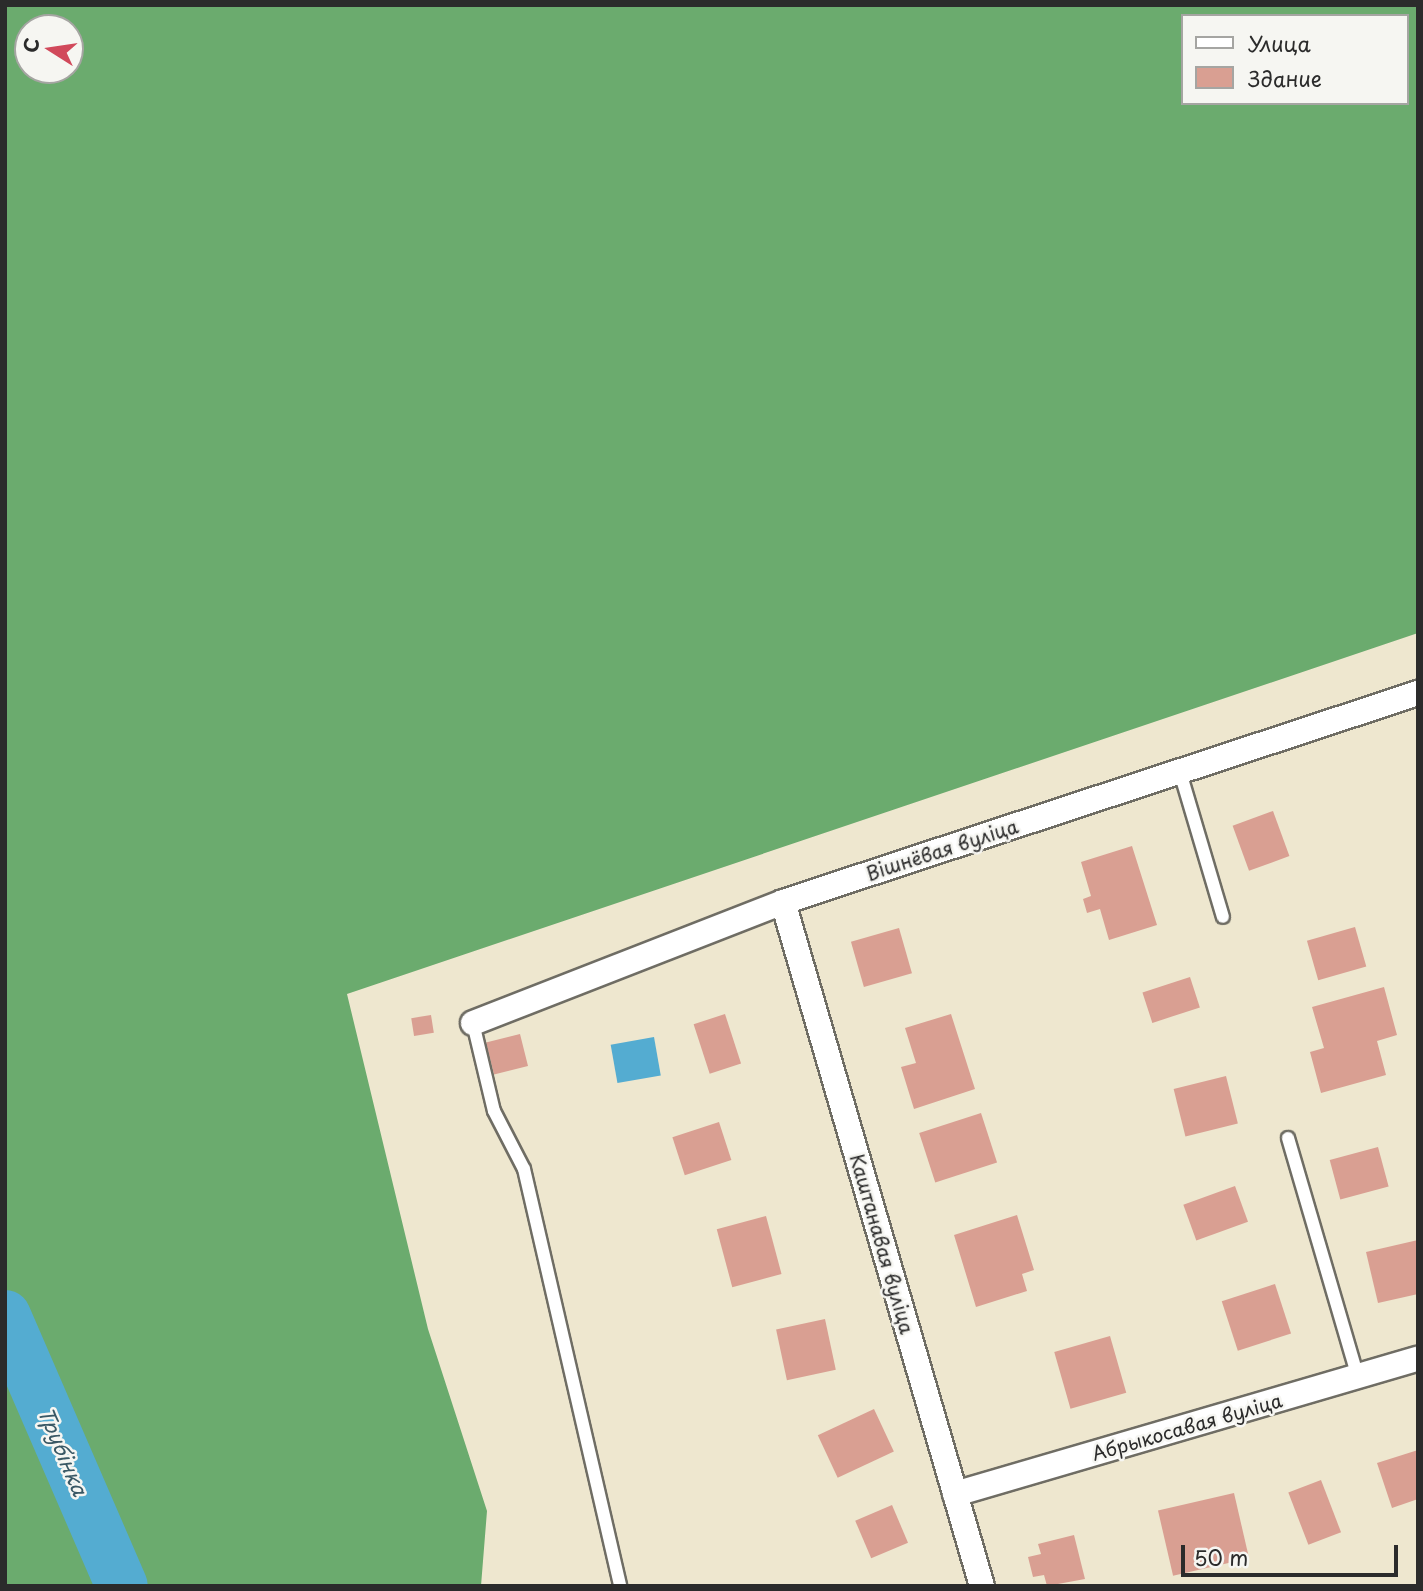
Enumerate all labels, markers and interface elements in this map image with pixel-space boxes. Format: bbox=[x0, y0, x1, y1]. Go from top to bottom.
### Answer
north arrow bbox=[14, 14, 84, 84]
legend bbox=[1182, 14, 1409, 105]
text: Улица bbox=[1248, 27, 1311, 59]
text: С bbox=[15, 35, 46, 55]
text: Здание bbox=[1248, 62, 1322, 94]
street label: Вішнёвая вуліца bbox=[863, 815, 1021, 885]
street label: Каштанавая вуліца bbox=[845, 1151, 919, 1337]
street label: Абрыкосавая вуліца bbox=[1089, 1389, 1285, 1465]
water label: Трубінка bbox=[34, 1403, 94, 1499]
scale bar bbox=[1185, 1532, 1402, 1576]
text: 50 m bbox=[1194, 1541, 1248, 1573]

